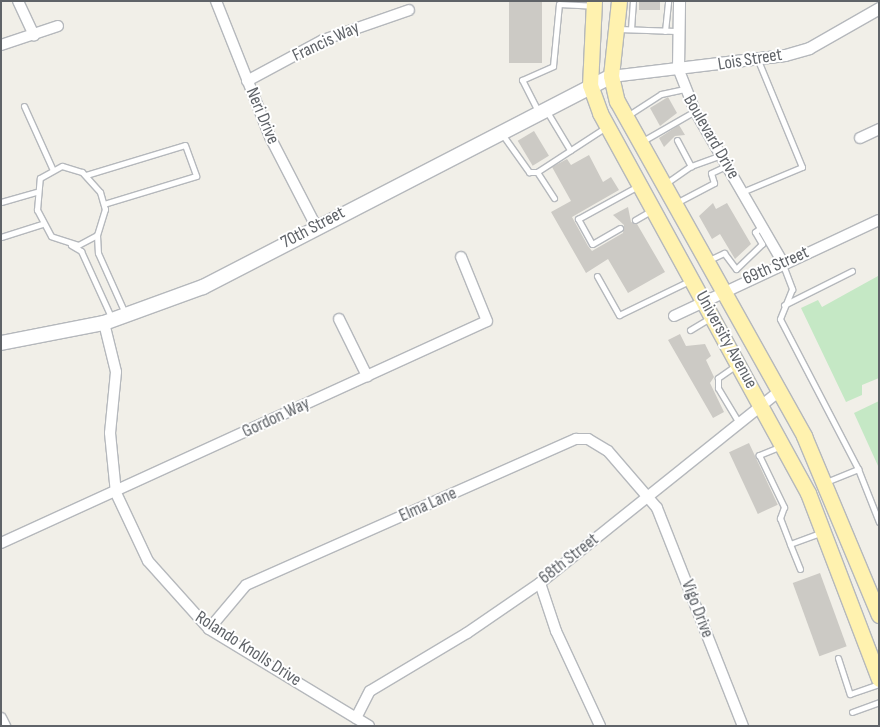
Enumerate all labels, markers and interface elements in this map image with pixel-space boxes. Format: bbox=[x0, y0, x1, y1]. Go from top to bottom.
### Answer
street label: Francis Way bbox=[289, 17, 363, 67]
street label: Lois Street bbox=[716, 44, 784, 76]
street label: Neri Drive bbox=[240, 85, 284, 147]
street label: Boulevard Drive bbox=[678, 91, 744, 183]
street label: 70th Street bbox=[277, 202, 349, 254]
street label: 69th Street bbox=[740, 242, 812, 290]
street label: University Avenue bbox=[690, 288, 762, 392]
street label: Gordon Way bbox=[239, 393, 313, 443]
street label: Elma Lane bbox=[396, 483, 460, 527]
street label: 68th Street bbox=[535, 529, 603, 589]
street label: Vigo Drive bbox=[676, 577, 718, 641]
street label: Rolando Knolls Drive bbox=[191, 607, 305, 691]

